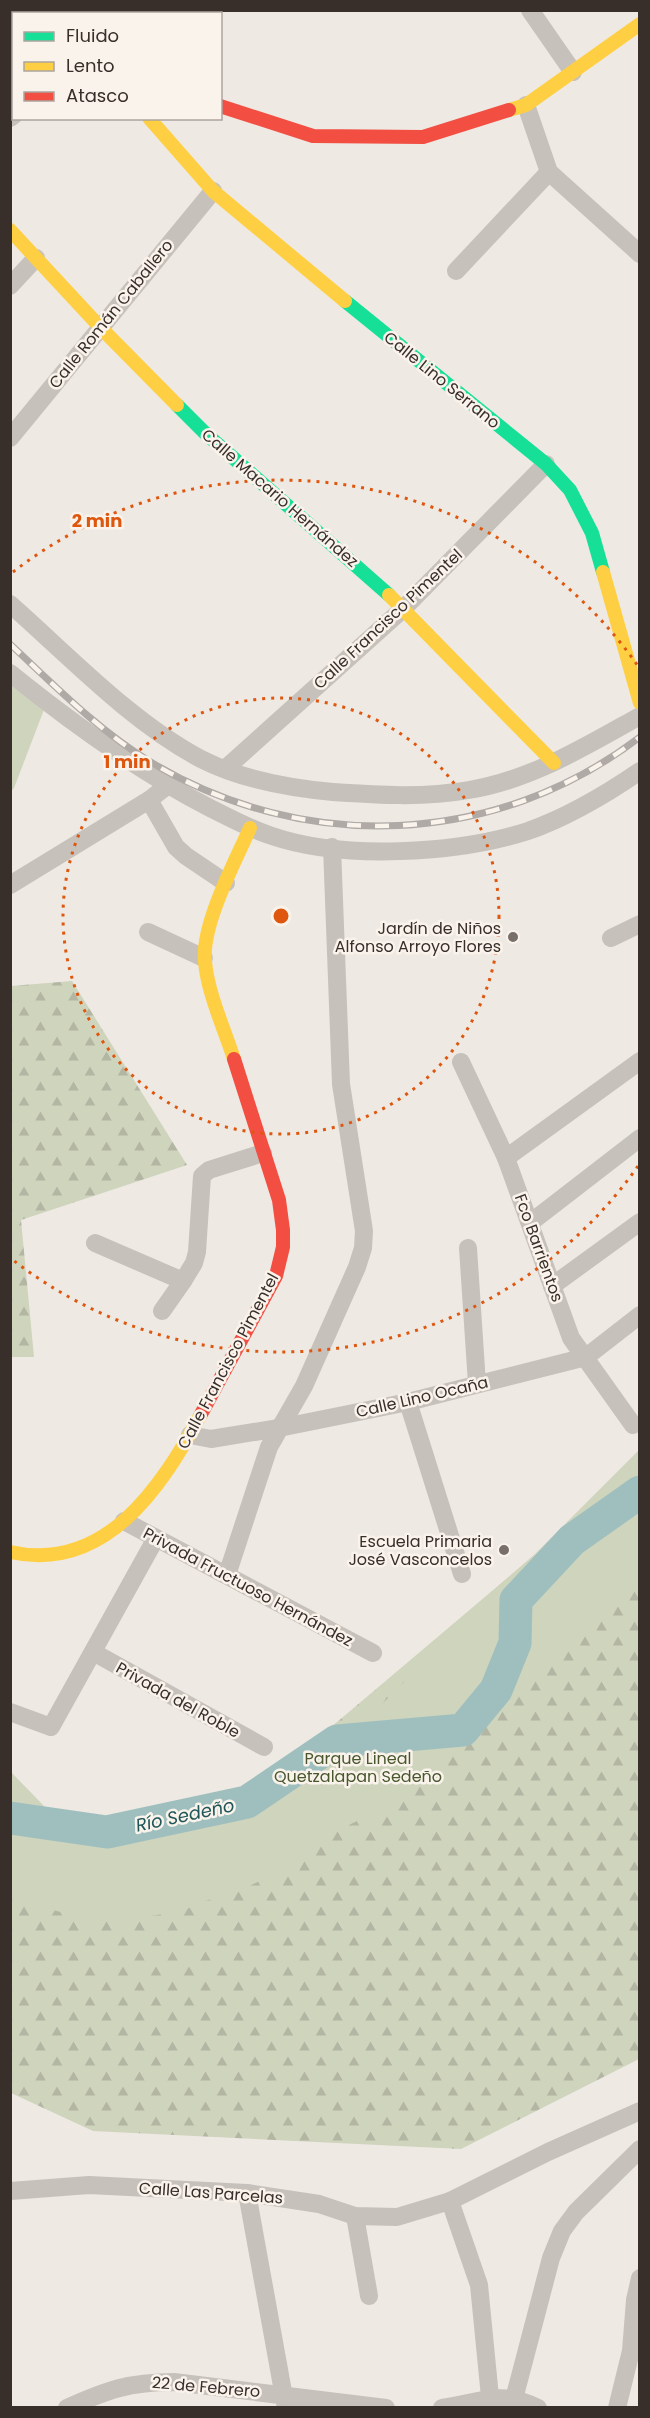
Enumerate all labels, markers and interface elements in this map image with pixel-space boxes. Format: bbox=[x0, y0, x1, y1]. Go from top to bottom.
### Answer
legend bbox=[12, 12, 222, 120]
text: Fluido bbox=[66, 23, 119, 48]
text: Lento bbox=[66, 53, 115, 78]
text: Atasco bbox=[66, 83, 129, 108]
street label: Calle Román Caballero bbox=[44, 235, 178, 393]
street label: Calle Lino Serrano bbox=[379, 326, 505, 434]
street label: Calle Macario Hernández bbox=[197, 423, 363, 573]
text: 2 min bbox=[72, 508, 122, 533]
street label: Calle Francisco Pimentel bbox=[308, 544, 468, 694]
text: 1 min bbox=[103, 749, 151, 774]
centre of rings bbox=[271, 906, 291, 926]
place label: Jardín de Niños Alfonso Arroyo Flores bbox=[335, 917, 501, 958]
marker: Jardín de Niños Alfonso Arroyo Flores bbox=[506, 930, 520, 944]
street label: Fco Barrientos bbox=[509, 1191, 569, 1305]
street label: Calle Francisco Pimentel bbox=[172, 1269, 284, 1453]
street label: Calle Lino Ocaña bbox=[354, 1371, 490, 1423]
street label: Privada Fructuoso Hernández bbox=[139, 1522, 357, 1652]
place label: Escuela Primaria José Vasconcelos bbox=[348, 1530, 492, 1571]
marker: Escuela Primaria José Vasconcelos bbox=[497, 1543, 511, 1557]
street label: Privada del Roble bbox=[112, 1656, 244, 1744]
park label: Parque Lineal Quetzalapan Sedeño bbox=[274, 1747, 442, 1788]
water label: Río Sedeño bbox=[133, 1792, 237, 1838]
street label: Calle Las Parcelas bbox=[138, 2176, 284, 2210]
street label: 22 de Febrero bbox=[151, 2371, 261, 2403]

